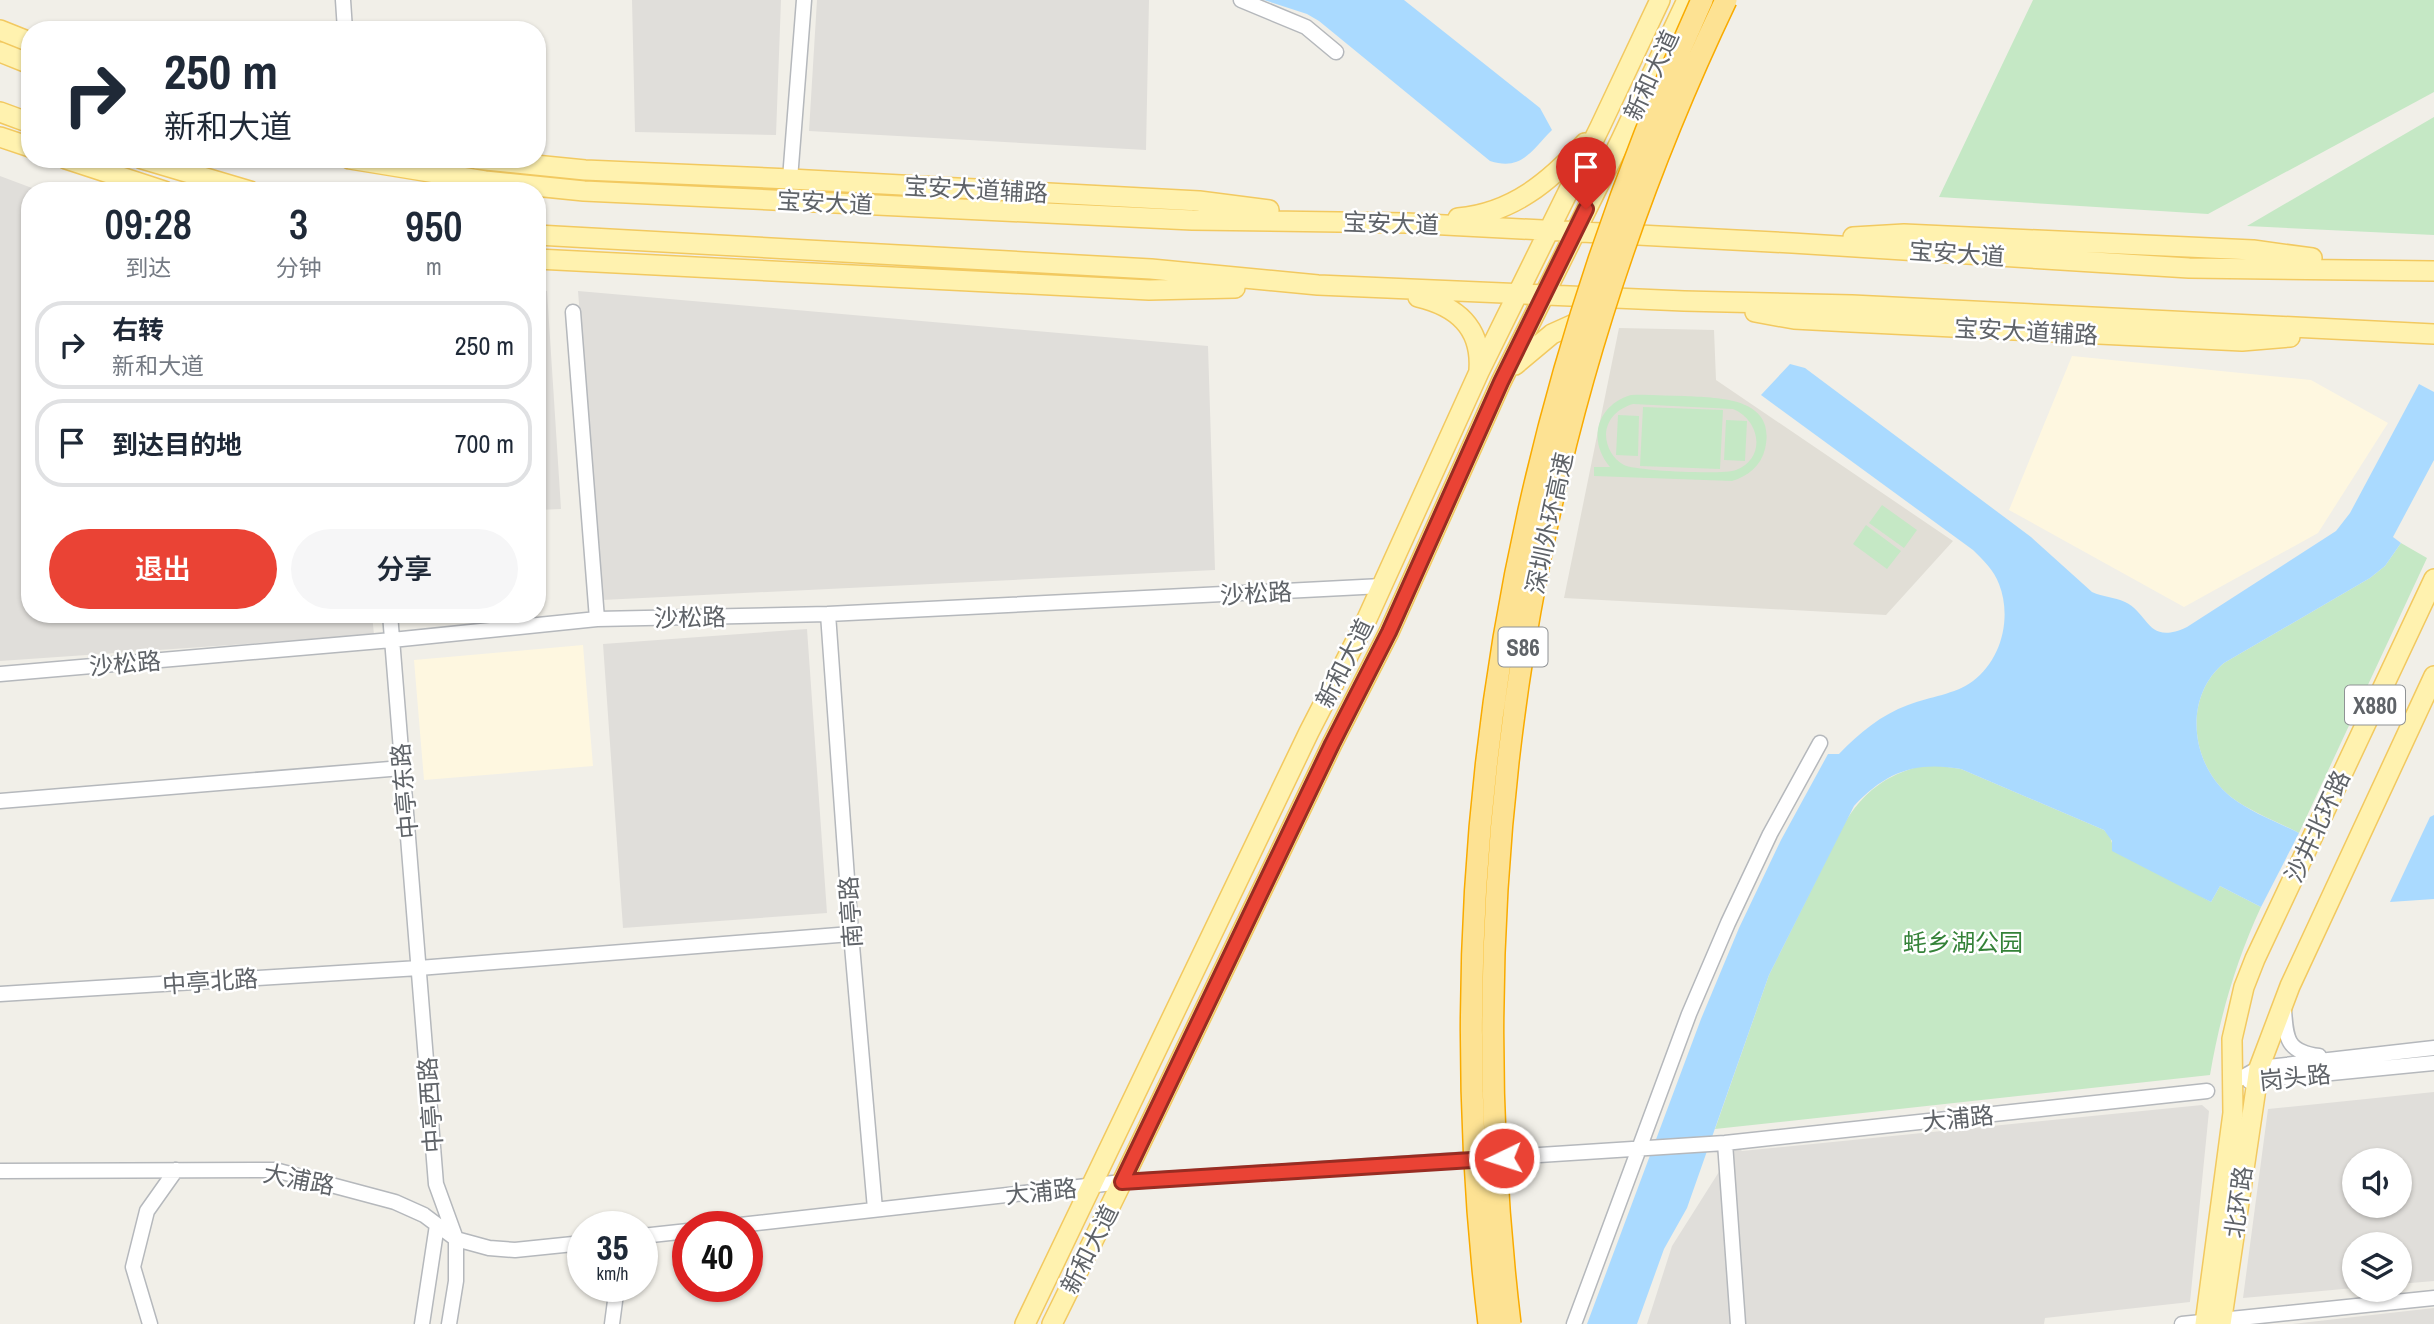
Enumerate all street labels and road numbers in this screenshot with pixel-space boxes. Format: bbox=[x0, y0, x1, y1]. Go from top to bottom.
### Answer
street label: 新和大道 bbox=[1616, 25, 1686, 125]
street label: 宝安大道辅路 bbox=[903, 169, 1049, 209]
street label: 宝安大道 bbox=[776, 184, 874, 220]
street label: 宝安大道 bbox=[1342, 205, 1440, 241]
street label: 宝安大道 bbox=[1908, 234, 2006, 272]
street label: 宝安大道辅路 bbox=[1953, 311, 2099, 351]
street label: 深圳外环高速 bbox=[1518, 449, 1580, 597]
street label: 沙松路 bbox=[1219, 575, 1293, 611]
street label: 沙松路 bbox=[654, 600, 726, 634]
street label: 新和大道 bbox=[1308, 613, 1380, 713]
road number: S86 bbox=[1498, 628, 1548, 666]
street label: 沙松路 bbox=[88, 644, 162, 682]
road number: X880 bbox=[2345, 685, 2405, 724]
street label: 中亭东路 bbox=[384, 742, 424, 840]
street label: 沙井北环路 bbox=[2277, 765, 2357, 887]
street label: 南亭路 bbox=[832, 875, 868, 949]
street label: 中亭北路 bbox=[161, 962, 259, 1000]
street label: 中亭西路 bbox=[411, 1056, 449, 1154]
street label: 岗头路 bbox=[2258, 1057, 2332, 1097]
street label: 大浦路 bbox=[1921, 1098, 1995, 1138]
street label: 大浦路 bbox=[261, 1156, 337, 1202]
street label: 北环路 bbox=[2217, 1164, 2259, 1240]
street label: 大浦路 bbox=[1004, 1171, 1078, 1211]
street label: 新和大道 bbox=[1053, 1199, 1125, 1299]

